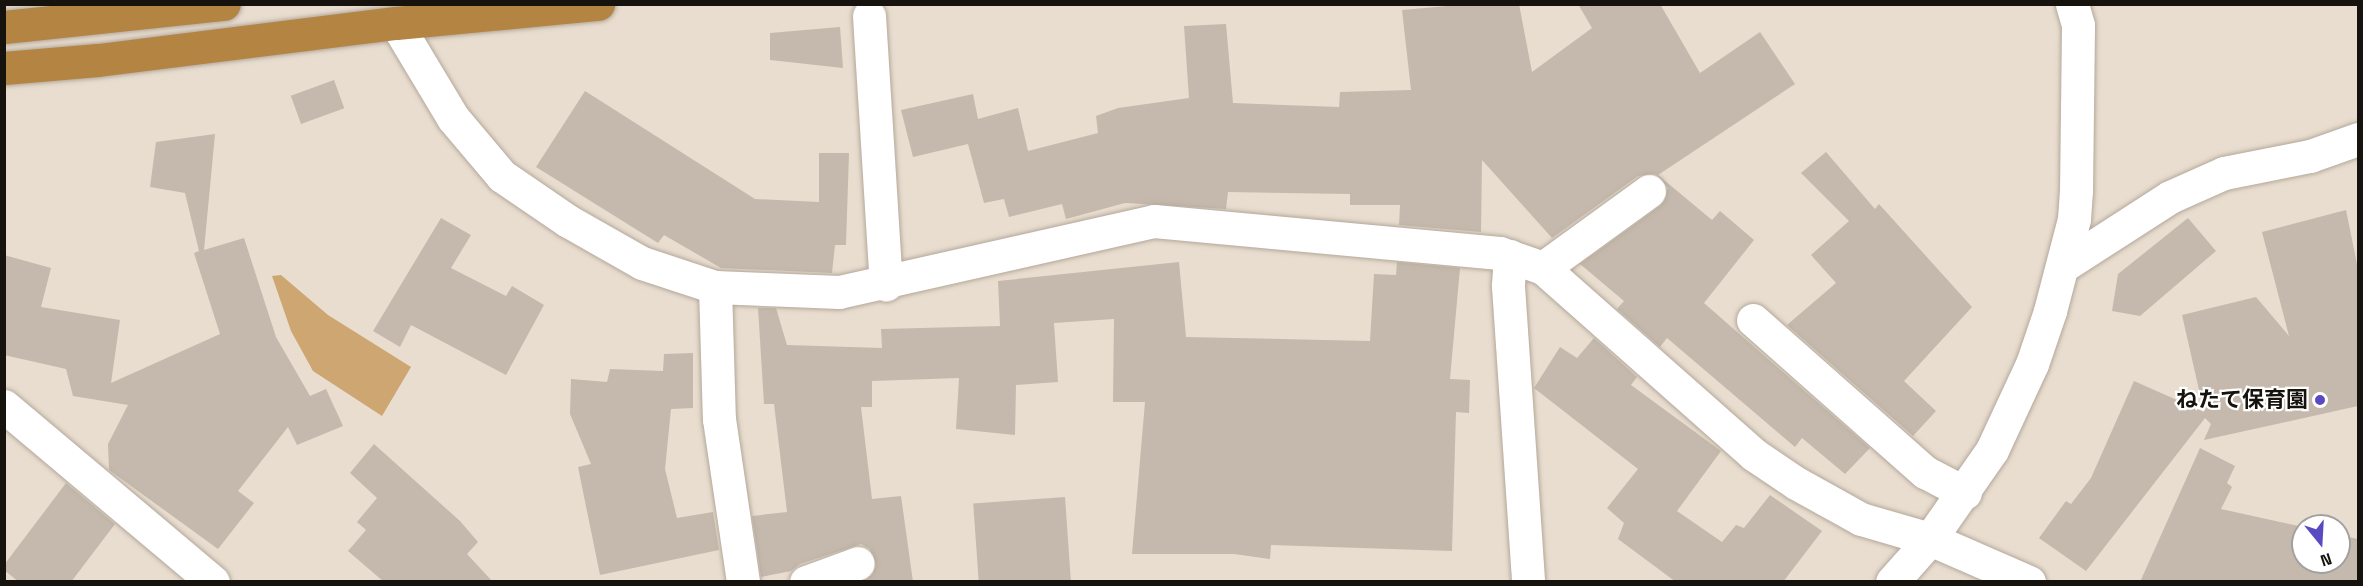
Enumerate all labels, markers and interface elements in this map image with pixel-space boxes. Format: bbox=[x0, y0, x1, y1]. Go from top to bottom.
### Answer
place label: ねたて保育園 bbox=[2176, 387, 2308, 413]
marker: ねたて保育園 bbox=[2313, 393, 2327, 407]
north arrow bbox=[2291, 514, 2351, 574]
text: N bbox=[2318, 548, 2334, 571]

